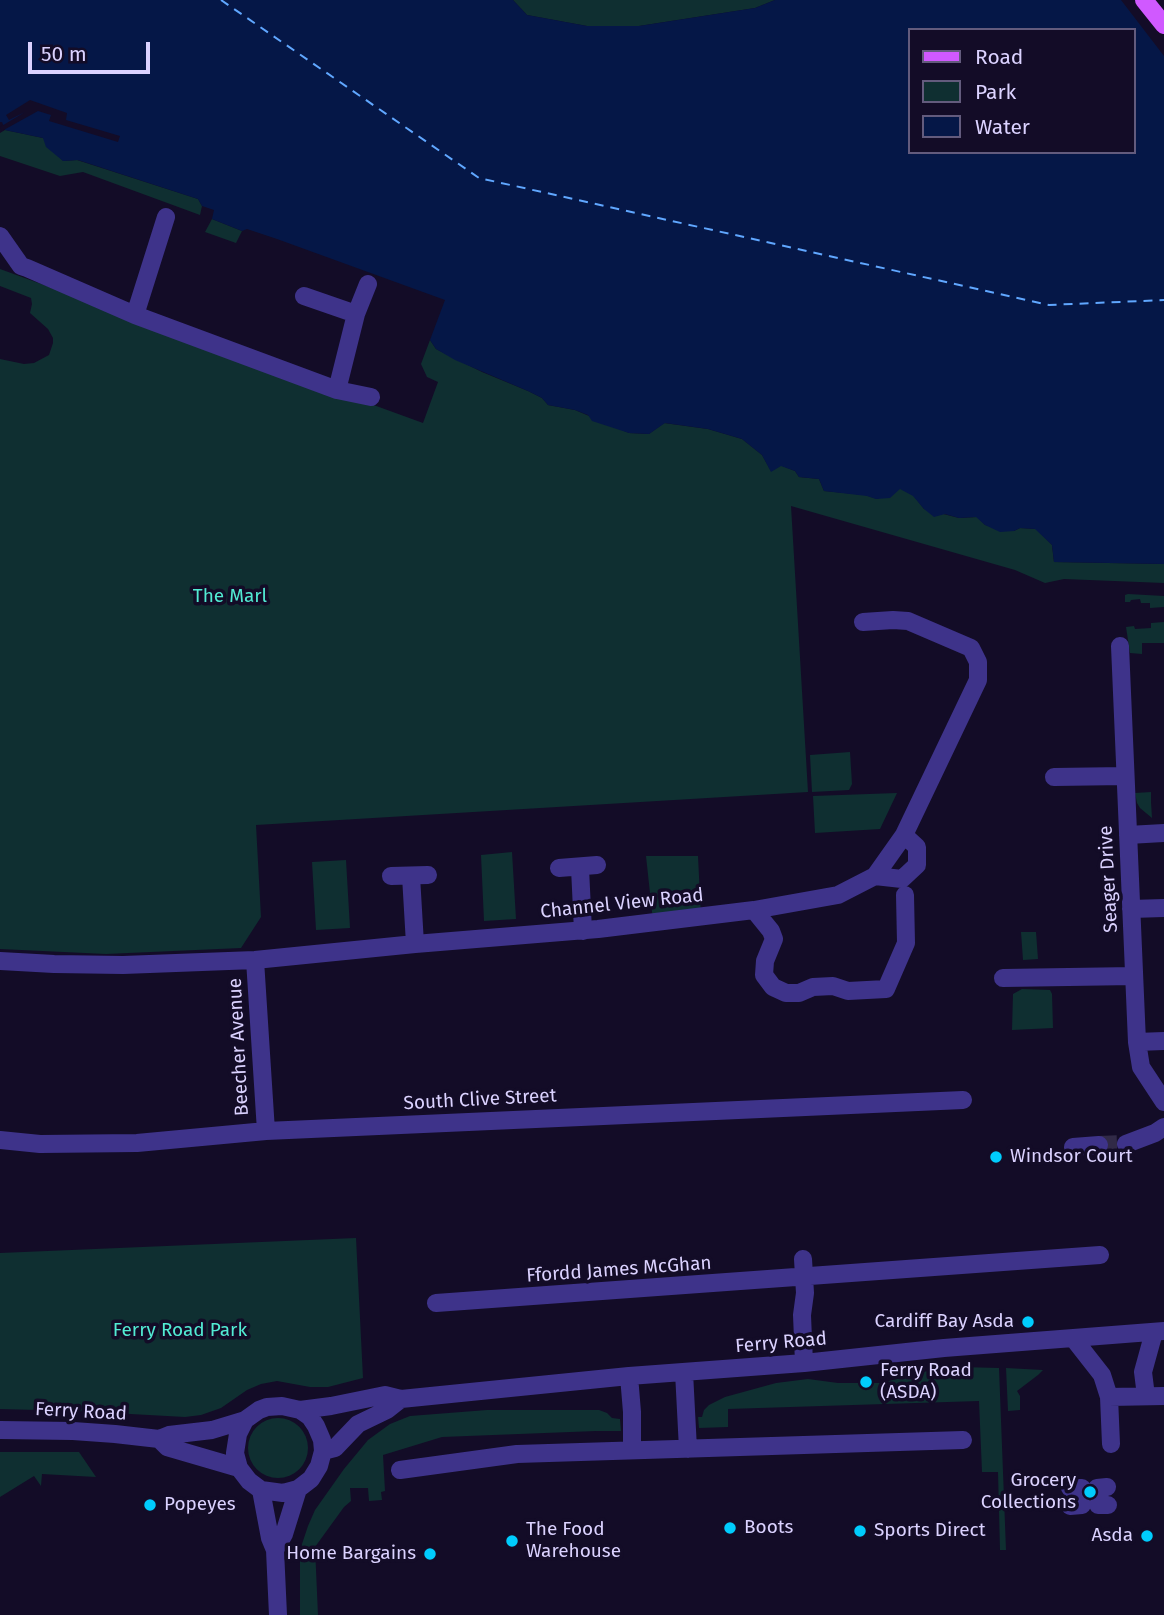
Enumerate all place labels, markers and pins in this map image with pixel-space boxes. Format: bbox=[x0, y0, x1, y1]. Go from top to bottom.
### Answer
place label: Windsor Court bbox=[1010, 1146, 1132, 1168]
marker: Windsor Court bbox=[988, 1149, 1004, 1165]
place label: Cardiff Bay Asda bbox=[875, 1311, 1014, 1333]
marker: Cardiff Bay Asda bbox=[1020, 1314, 1036, 1330]
place label: Ferry Road (ASDA) bbox=[880, 1360, 972, 1404]
marker: Ferry Road (ASDA) bbox=[858, 1374, 874, 1390]
place label: Grocery Collections bbox=[981, 1470, 1076, 1514]
marker: Grocery Collections bbox=[1082, 1484, 1098, 1500]
place label: Popeyes bbox=[164, 1494, 236, 1516]
marker: Popeyes bbox=[142, 1497, 158, 1513]
place label: Boots bbox=[744, 1517, 793, 1539]
place label: The Food Warehouse bbox=[526, 1519, 621, 1563]
marker: Boots bbox=[722, 1520, 738, 1536]
place label: Sports Direct bbox=[874, 1520, 985, 1542]
marker: Sports Direct bbox=[852, 1523, 868, 1539]
place label: Asda bbox=[1092, 1525, 1133, 1547]
marker: Asda bbox=[1139, 1528, 1155, 1544]
marker: The Food Warehouse bbox=[504, 1533, 520, 1549]
place label: Home Bargains bbox=[286, 1543, 416, 1565]
marker: Home Bargains bbox=[422, 1546, 438, 1562]

